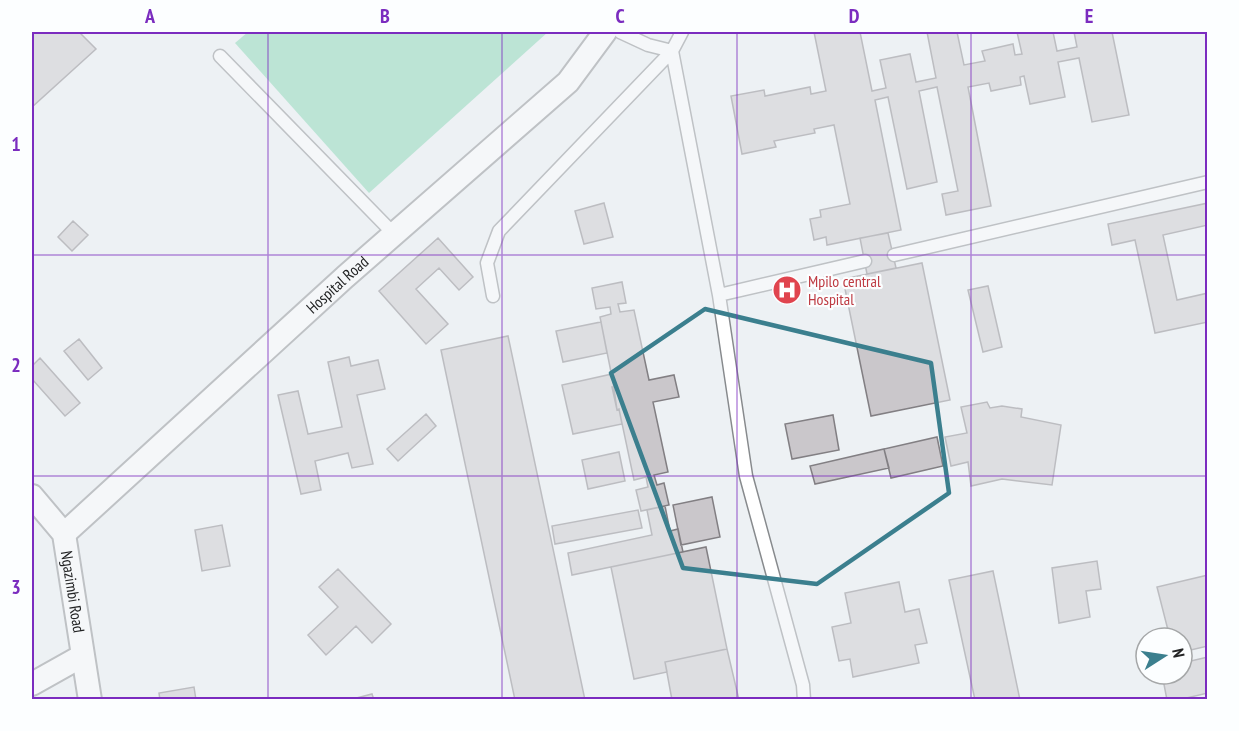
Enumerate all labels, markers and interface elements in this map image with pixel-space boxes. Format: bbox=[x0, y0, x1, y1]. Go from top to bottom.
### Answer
text: A bbox=[144, 3, 156, 29]
text: B bbox=[380, 3, 390, 29]
text: C bbox=[615, 3, 625, 29]
text: D bbox=[849, 3, 860, 29]
text: E bbox=[1085, 3, 1093, 29]
text: 1 bbox=[11, 131, 21, 157]
street label: Hospital Road bbox=[302, 251, 372, 318]
place label: Mpilo central Hospital bbox=[808, 271, 881, 309]
hospital icon: Mpilo central Hospital bbox=[771, 274, 803, 306]
text: 2 bbox=[11, 352, 21, 378]
street label: Ngazimbi Road bbox=[57, 549, 89, 634]
text: 3 bbox=[11, 574, 21, 600]
north arrow bbox=[1134, 626, 1194, 686]
text: N bbox=[1168, 647, 1189, 659]

